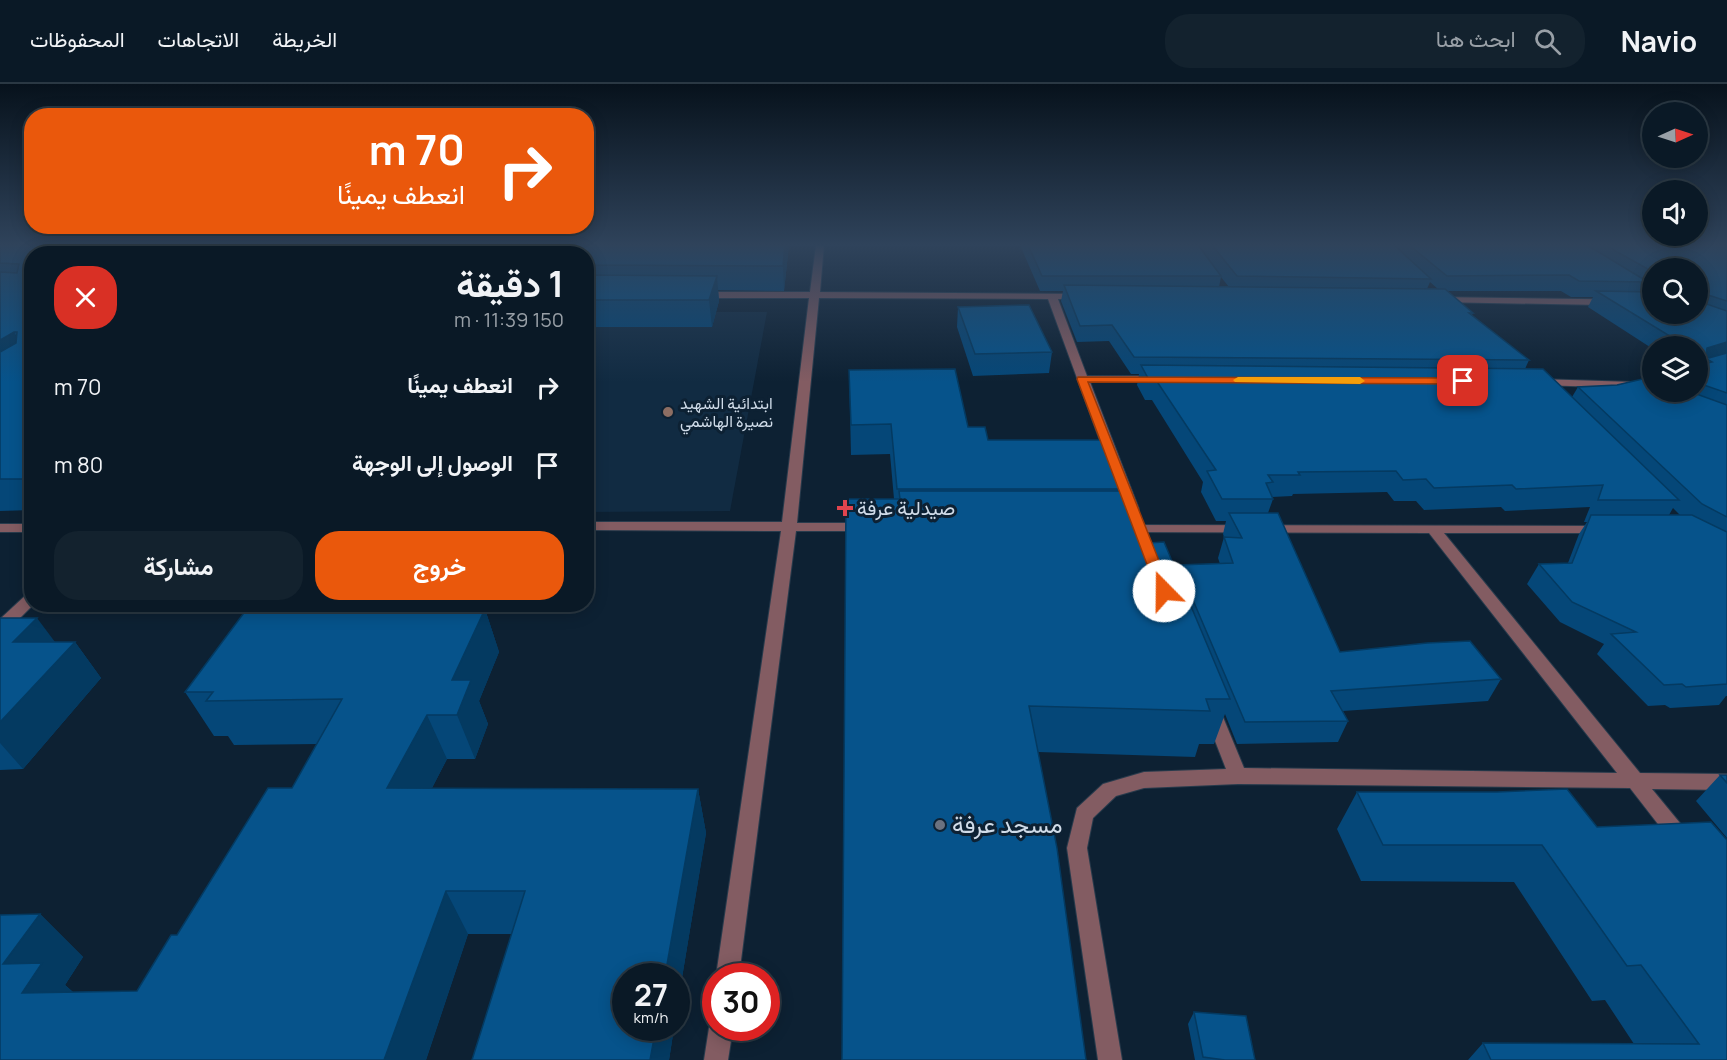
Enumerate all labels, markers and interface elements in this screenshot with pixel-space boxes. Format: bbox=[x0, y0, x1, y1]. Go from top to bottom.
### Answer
search box bbox=[1165, 14, 1585, 68]
text: Navio bbox=[1621, 22, 1697, 60]
text: ابحث هنا bbox=[1436, 24, 1516, 54]
text: المحفوظات bbox=[30, 25, 125, 53]
text: الاتجاهات bbox=[158, 25, 239, 53]
text: الخريطة bbox=[272, 25, 337, 53]
icon: search bbox=[1531, 25, 1564, 58]
north arrow bbox=[1642, 102, 1708, 168]
map controls bbox=[1642, 102, 1708, 402]
text: 70 m bbox=[369, 120, 465, 178]
icon: right bbox=[486, 132, 564, 210]
text: انعطف يمينًا bbox=[337, 175, 465, 212]
button: sound bbox=[1642, 180, 1708, 246]
button: search bbox=[1642, 258, 1708, 324]
text: 1 دقيقة bbox=[456, 259, 564, 308]
button: close bbox=[54, 266, 117, 329]
text: 150 m · 11:39 bbox=[454, 306, 564, 333]
button: layers bbox=[1642, 336, 1708, 402]
pin bbox=[1437, 355, 1488, 406]
icon: arrive bbox=[1446, 364, 1479, 397]
text: انعطف يمينًا bbox=[407, 370, 513, 400]
icon: right bbox=[531, 371, 564, 404]
text: 70 m bbox=[54, 372, 102, 402]
place label: ابتدائية الشهيد نصيرة الهاشمي bbox=[680, 392, 773, 435]
marker: ابتدائية الشهيد نصيرة الهاشمي bbox=[661, 405, 675, 419]
text: الوصول إلى الوجهة bbox=[352, 448, 513, 478]
icon: arrive bbox=[531, 449, 564, 482]
text: 80 m bbox=[54, 450, 103, 480]
place label: صيدلية عرفة bbox=[857, 494, 955, 521]
marker: صيدلية عرفة bbox=[838, 501, 852, 515]
button: مشاركة bbox=[54, 531, 303, 600]
button: خروج bbox=[315, 531, 564, 600]
position arrow bbox=[1132, 559, 1196, 623]
place label: مسجد عرفة bbox=[952, 807, 1063, 840]
marker: مسجد عرفة bbox=[933, 818, 947, 832]
speed limit sign: 30 bbox=[702, 963, 780, 1041]
text: 27 bbox=[634, 974, 668, 1015]
text: km/h bbox=[634, 1007, 668, 1028]

